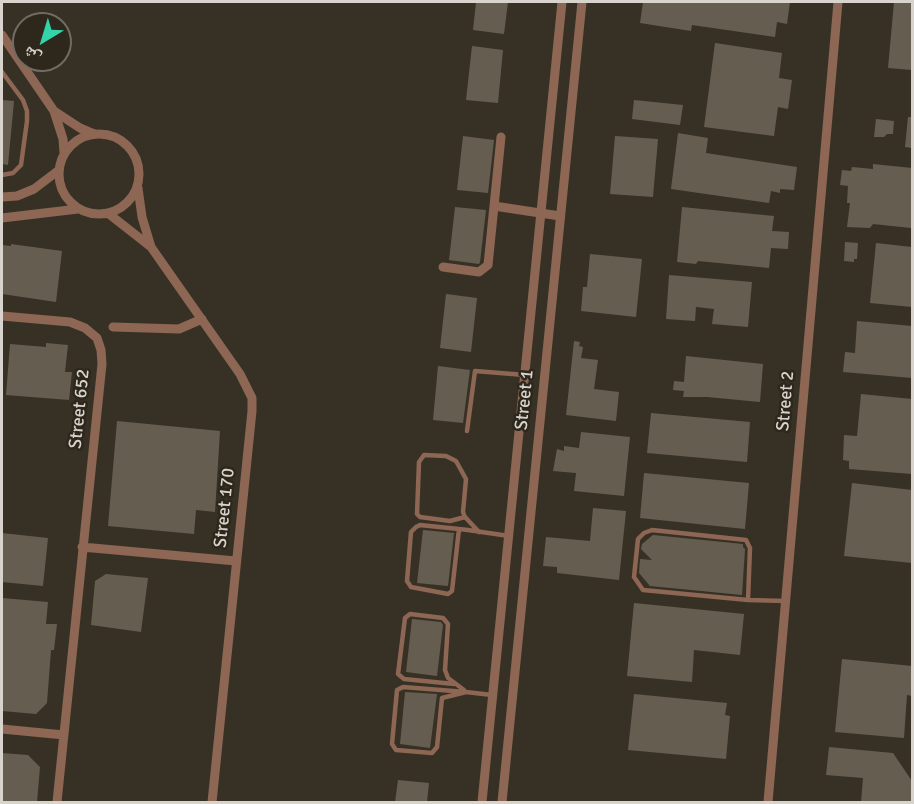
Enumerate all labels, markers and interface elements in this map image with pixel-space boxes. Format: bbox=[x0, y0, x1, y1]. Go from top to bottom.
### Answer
north arrow bbox=[12, 12, 72, 72]
text: ش bbox=[19, 42, 45, 68]
street label: Street 652 bbox=[65, 368, 95, 450]
street label: Street 1 bbox=[511, 369, 539, 431]
street label: Street 2 bbox=[773, 370, 799, 432]
street label: Street 170 bbox=[210, 467, 240, 549]

